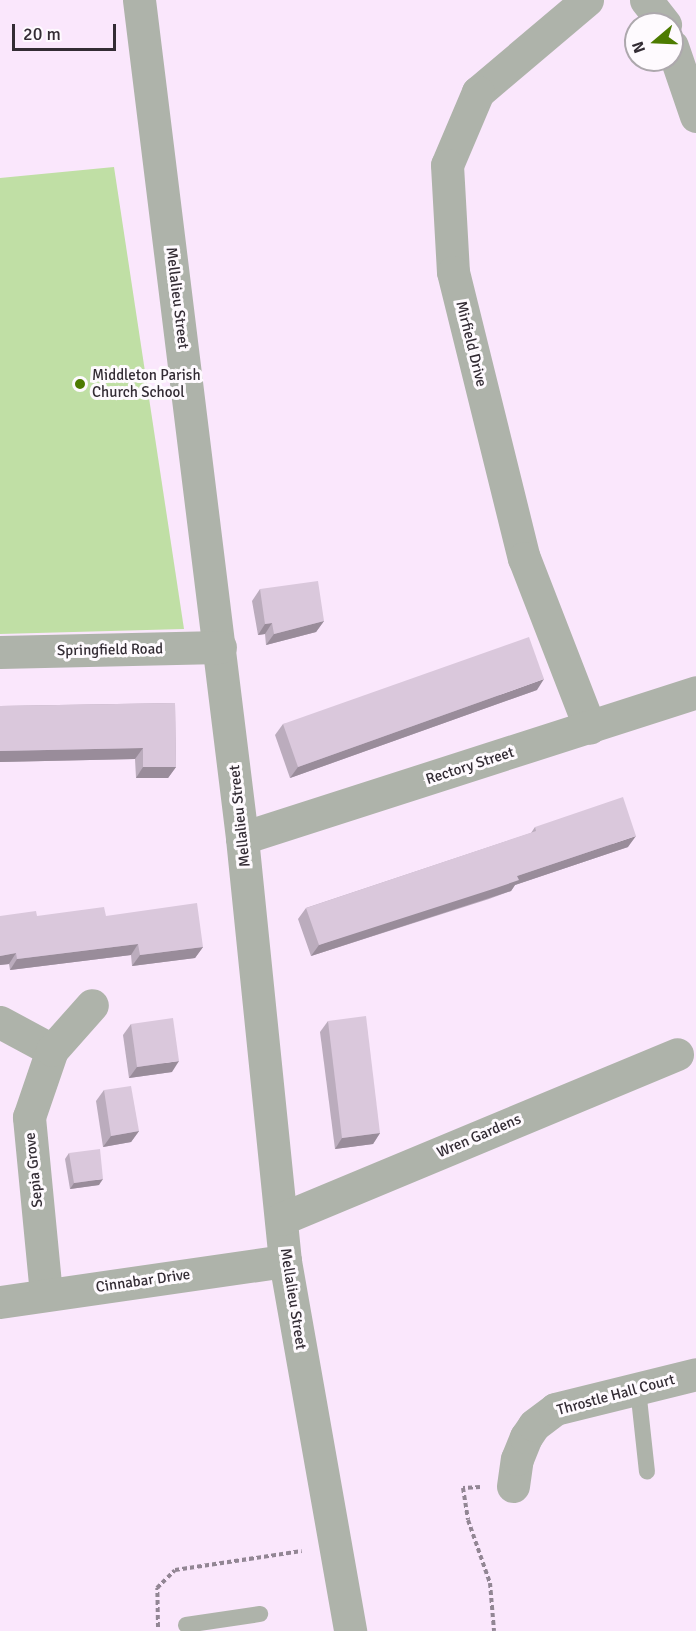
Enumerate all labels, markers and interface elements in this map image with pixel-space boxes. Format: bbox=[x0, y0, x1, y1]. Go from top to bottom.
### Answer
scale bar bbox=[15, 12, 118, 50]
north arrow bbox=[624, 12, 684, 72]
text: 20 m bbox=[23, 23, 61, 45]
text: N bbox=[628, 39, 650, 56]
street label: Mellalieu Street bbox=[162, 246, 192, 350]
street label: Mirfield Drive bbox=[452, 299, 490, 389]
place label: Middleton Parish Church School bbox=[92, 366, 201, 401]
marker: Middleton Parish Church School bbox=[73, 377, 87, 391]
street label: Springfield Road bbox=[57, 640, 163, 660]
street label: Rectory Street bbox=[424, 743, 516, 789]
street label: Mellalieu Street bbox=[226, 764, 254, 868]
street label: Wren Gardens bbox=[434, 1110, 524, 1162]
street label: Sepia Grove bbox=[21, 1132, 47, 1208]
street label: Mellalieu Street bbox=[276, 1247, 310, 1351]
street label: Cinnabar Drive bbox=[95, 1265, 191, 1297]
street label: Throstle Hall Court bbox=[555, 1371, 677, 1419]

